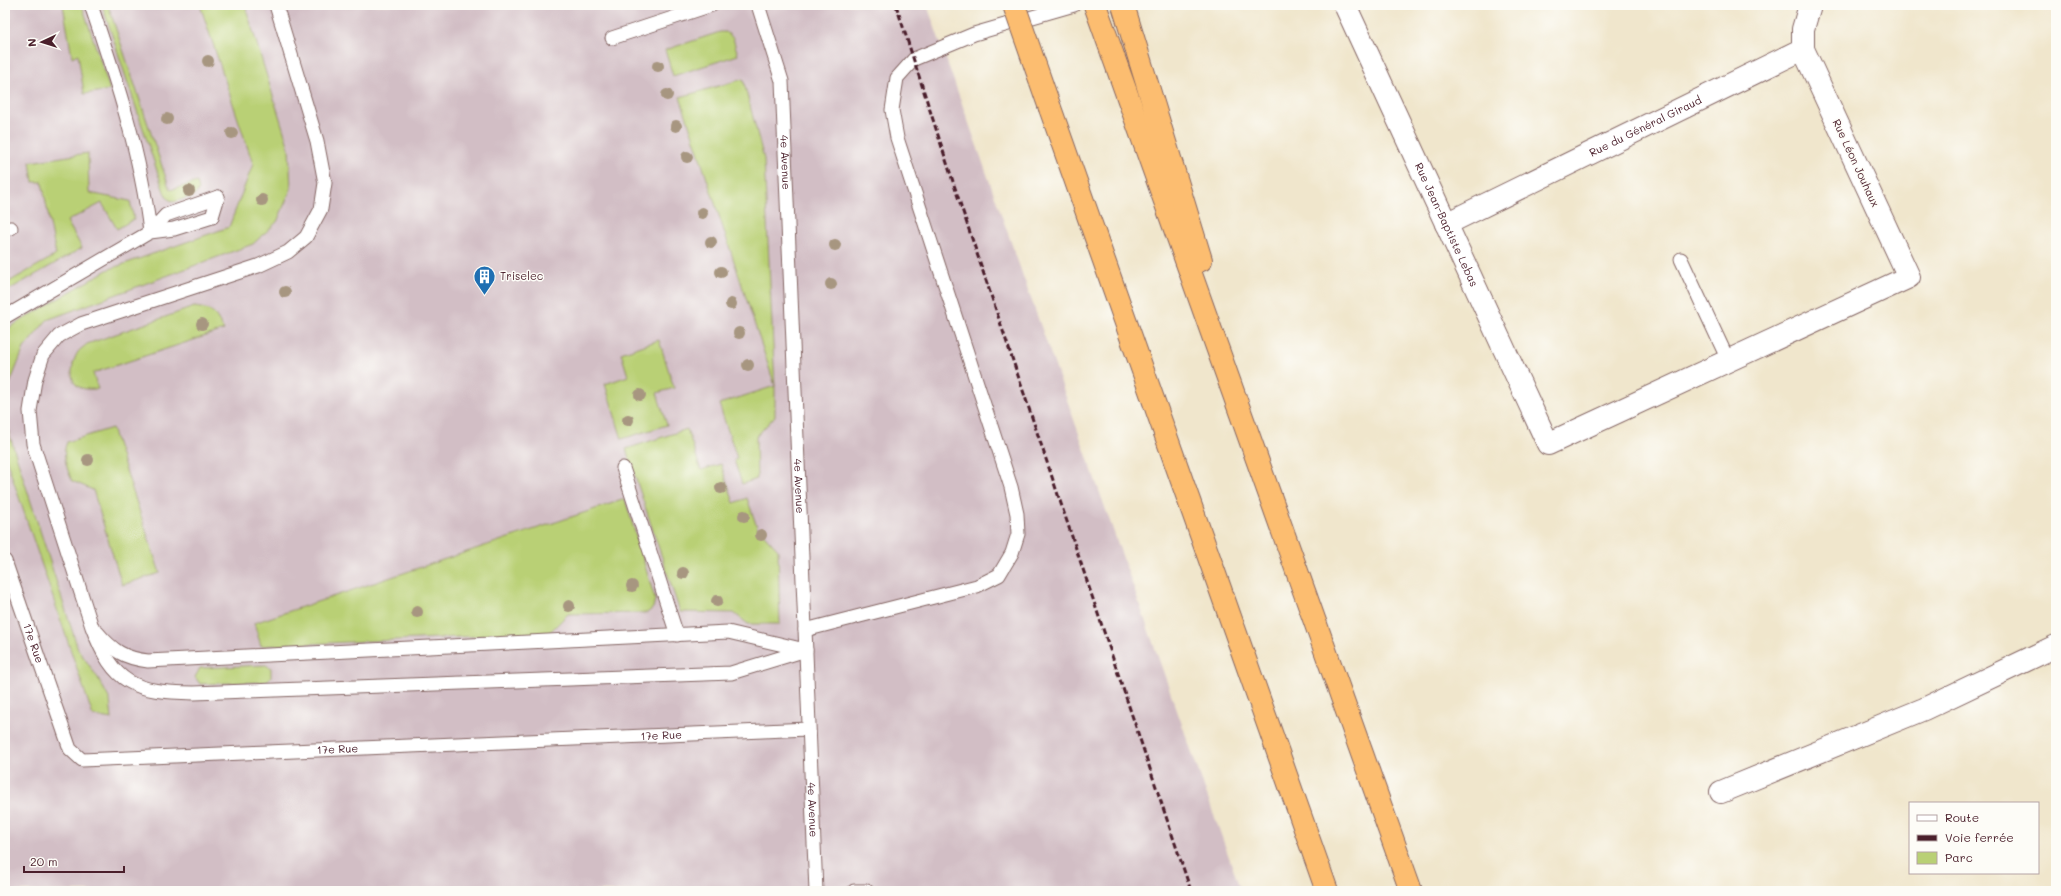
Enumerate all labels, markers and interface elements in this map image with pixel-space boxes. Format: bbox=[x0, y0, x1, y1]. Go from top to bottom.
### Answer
north arrow bbox=[22, 22, 62, 62]
text: N bbox=[24, 38, 39, 47]
street label: Rue du Général Giraud bbox=[1586, 92, 1704, 160]
street label: Rue Léon Jouhaux bbox=[1829, 116, 1884, 210]
street label: 4e Avenue bbox=[777, 134, 795, 190]
street label: Rue Jean-Baptiste Lebas bbox=[1412, 160, 1482, 289]
building icon: Triselec bbox=[471, 263, 497, 296]
place label: Triselec bbox=[500, 268, 543, 283]
street label: 4e Avenue bbox=[791, 458, 808, 514]
street label: 17e Rue bbox=[20, 621, 48, 665]
street label: 17e Rue bbox=[640, 726, 682, 743]
street label: 17e Rue bbox=[317, 740, 359, 757]
street label: 4e Avenue bbox=[804, 782, 822, 838]
legend bbox=[1909, 802, 2039, 874]
text: Route bbox=[1945, 809, 1979, 825]
text: Voie ferrée bbox=[1945, 829, 2014, 845]
scale bar bbox=[24, 848, 124, 874]
text: Parc bbox=[1945, 849, 1973, 865]
text: 20 m bbox=[30, 853, 58, 869]

